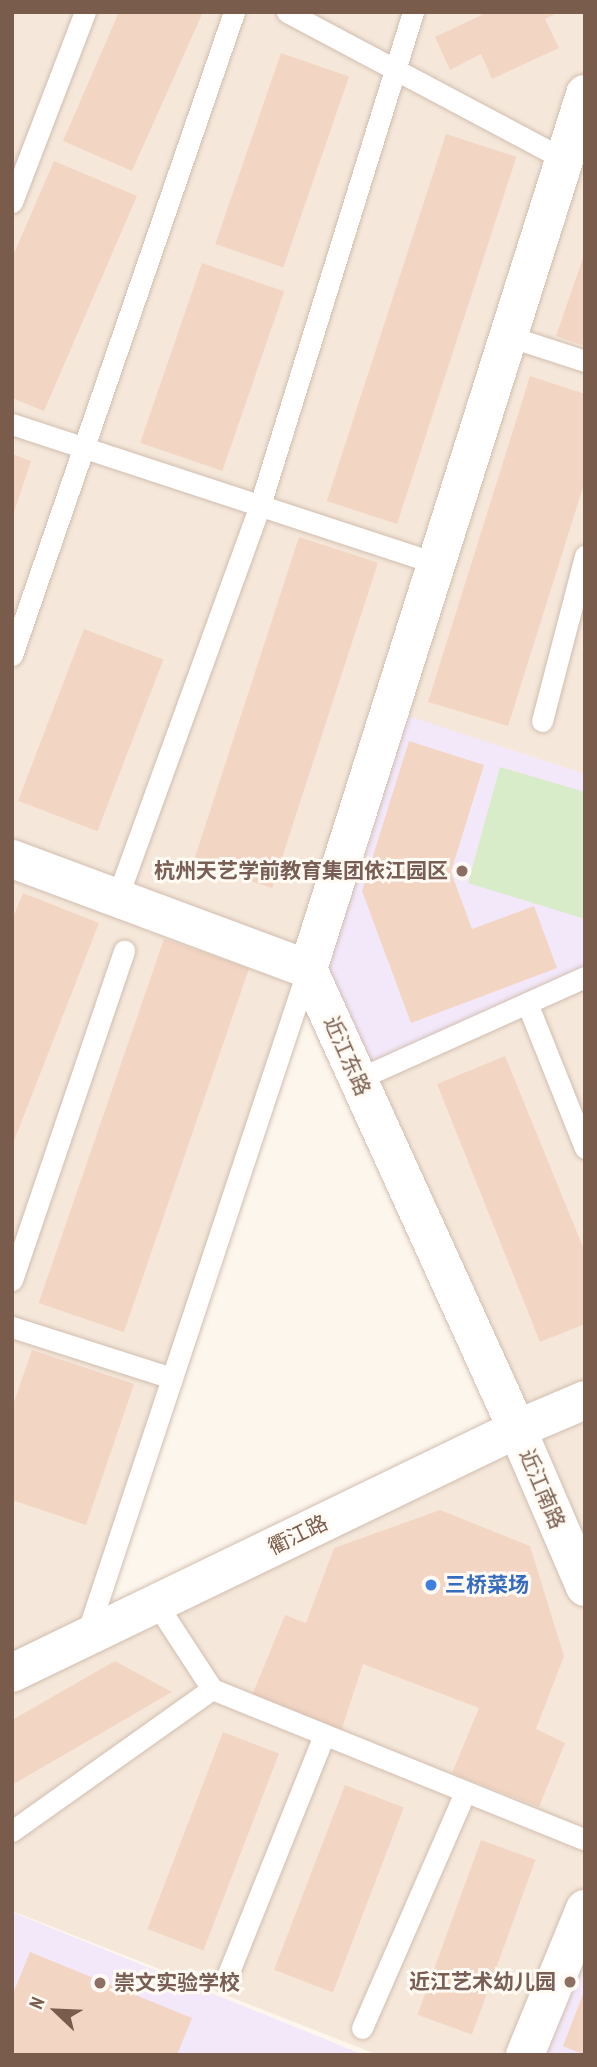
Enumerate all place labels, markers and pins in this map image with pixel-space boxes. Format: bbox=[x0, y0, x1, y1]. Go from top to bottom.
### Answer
place label: 杭州天艺学前教育集团依江园区 bbox=[154, 858, 448, 884]
marker: 杭州天艺学前教育集团依江园区 bbox=[454, 863, 470, 879]
place label: 三桥菜场 bbox=[445, 1572, 529, 1598]
marker: 三桥菜场 bbox=[423, 1577, 439, 1593]
place label: 近江艺术幼儿园 bbox=[409, 1969, 556, 1995]
place label: 崇文实验学校 bbox=[114, 1970, 240, 1996]
marker: 近江艺术幼儿园 bbox=[562, 1974, 578, 1990]
marker: 崇文实验学校 bbox=[92, 1975, 108, 1991]

